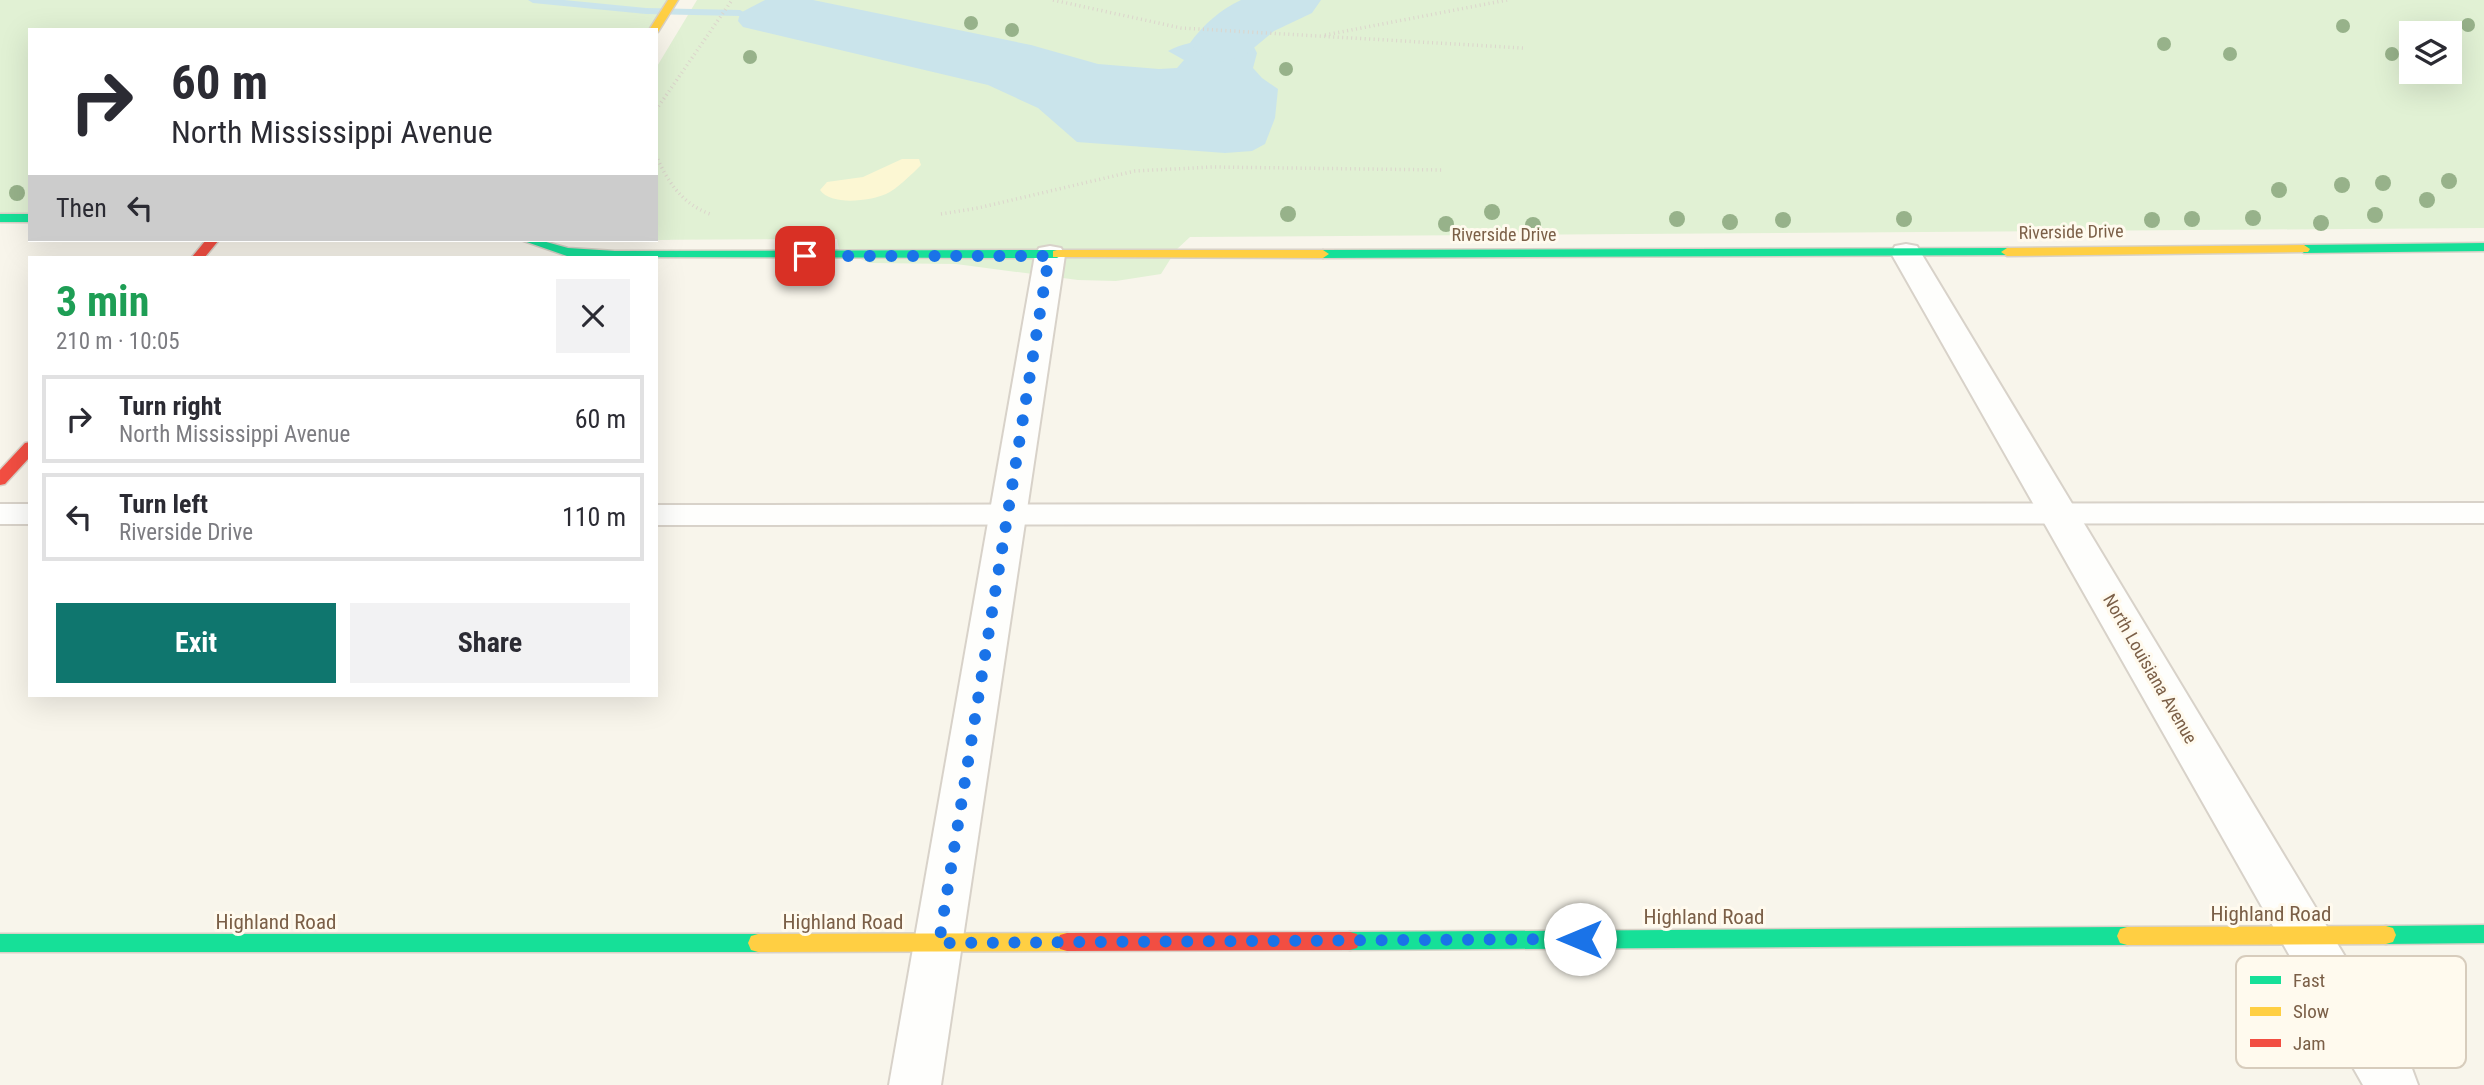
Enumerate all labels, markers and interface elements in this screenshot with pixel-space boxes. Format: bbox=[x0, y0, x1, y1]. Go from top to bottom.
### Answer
map controls bbox=[2399, 21, 2462, 84]
button: layers bbox=[2399, 21, 2462, 84]
text: 60 m bbox=[171, 54, 268, 111]
icon: right bbox=[56, 56, 147, 147]
text: North Mississippi Avenue bbox=[171, 113, 493, 151]
icon: left bbox=[121, 189, 159, 227]
text: Then bbox=[56, 193, 107, 223]
street label: Riverside Drive bbox=[2018, 220, 2124, 243]
street label: Riverside Drive bbox=[1452, 224, 1556, 245]
pin bbox=[775, 226, 835, 286]
icon: arrive bbox=[786, 237, 824, 275]
text: 3 min bbox=[56, 277, 149, 326]
button: close bbox=[556, 279, 630, 353]
text: 210 m · 10:05 bbox=[56, 328, 180, 355]
text: Turn right bbox=[119, 391, 221, 421]
icon: right bbox=[60, 400, 98, 438]
text: 60 m bbox=[575, 404, 626, 434]
text: North Mississippi Avenue bbox=[119, 421, 350, 448]
text: Turn left bbox=[119, 489, 208, 519]
icon: left bbox=[60, 498, 98, 536]
text: 110 m bbox=[562, 502, 626, 532]
text: Riverside Drive bbox=[119, 519, 253, 546]
street label: North Louisiana Avenue bbox=[2099, 590, 2202, 747]
button: Exit bbox=[56, 603, 336, 683]
button: Share bbox=[350, 603, 630, 683]
position arrow bbox=[1543, 902, 1617, 976]
street label: Highland Road bbox=[2211, 902, 2331, 926]
street label: Highland Road bbox=[1644, 905, 1764, 929]
street label: Highland Road bbox=[216, 910, 336, 934]
street label: Highland Road bbox=[783, 910, 903, 934]
legend bbox=[2236, 956, 2466, 1068]
text: Fast bbox=[2293, 969, 2325, 992]
text: Slow bbox=[2293, 1000, 2329, 1023]
text: Jam bbox=[2293, 1032, 2326, 1055]

